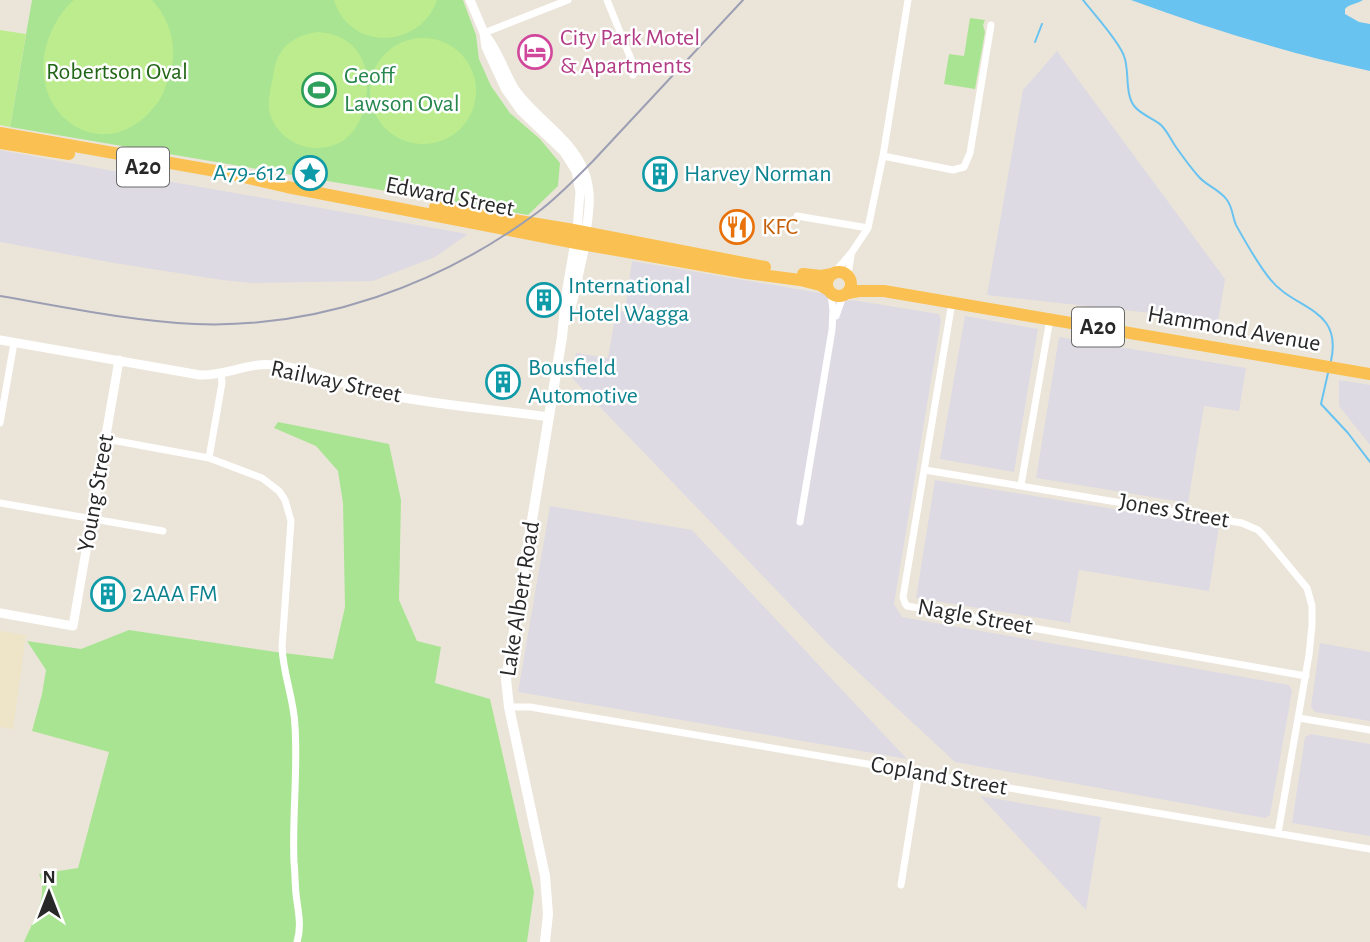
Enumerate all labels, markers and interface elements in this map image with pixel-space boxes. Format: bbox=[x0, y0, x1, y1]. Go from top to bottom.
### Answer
place label: City Park Motel & Apartments bbox=[560, 26, 700, 78]
hotel icon: City Park Motel & Apartments bbox=[516, 33, 554, 71]
park label: Robertson Oval bbox=[46, 60, 188, 84]
place label: Geoff Lawson Oval bbox=[344, 64, 460, 116]
sports icon: Geoff Lawson Oval bbox=[300, 71, 338, 109]
road number: A20 bbox=[117, 148, 169, 186]
place icon: A79-612 bbox=[291, 154, 329, 192]
building icon: Harvey Norman bbox=[641, 155, 679, 193]
place label: A79-612 bbox=[213, 161, 286, 185]
place label: Harvey Norman bbox=[684, 162, 832, 186]
street label: Edward Street bbox=[384, 173, 517, 221]
restaurant icon: KFC bbox=[718, 208, 756, 246]
place label: KFC bbox=[762, 215, 798, 239]
place label: International Hotel Wagga bbox=[568, 274, 691, 326]
building icon: International Hotel Wagga bbox=[525, 281, 563, 319]
street label: Hammond Avenue bbox=[1146, 302, 1322, 356]
road number: A20 bbox=[1072, 308, 1124, 346]
street label: Railway Street bbox=[268, 356, 404, 408]
place label: Bousfield Automotive bbox=[528, 356, 638, 408]
building icon: Bousfield Automotive bbox=[484, 363, 522, 401]
street label: Young Street bbox=[74, 432, 118, 554]
street label: Jones Street bbox=[1117, 490, 1231, 533]
street label: Lake Albert Road bbox=[496, 520, 544, 678]
building icon: 2AAA FM bbox=[89, 575, 127, 613]
place label: 2AAA FM bbox=[132, 582, 218, 606]
street label: Nagle Street bbox=[916, 595, 1035, 639]
street label: Copland Street bbox=[869, 752, 1009, 800]
north arrow bbox=[14, 858, 84, 928]
text: N bbox=[42, 868, 56, 887]

